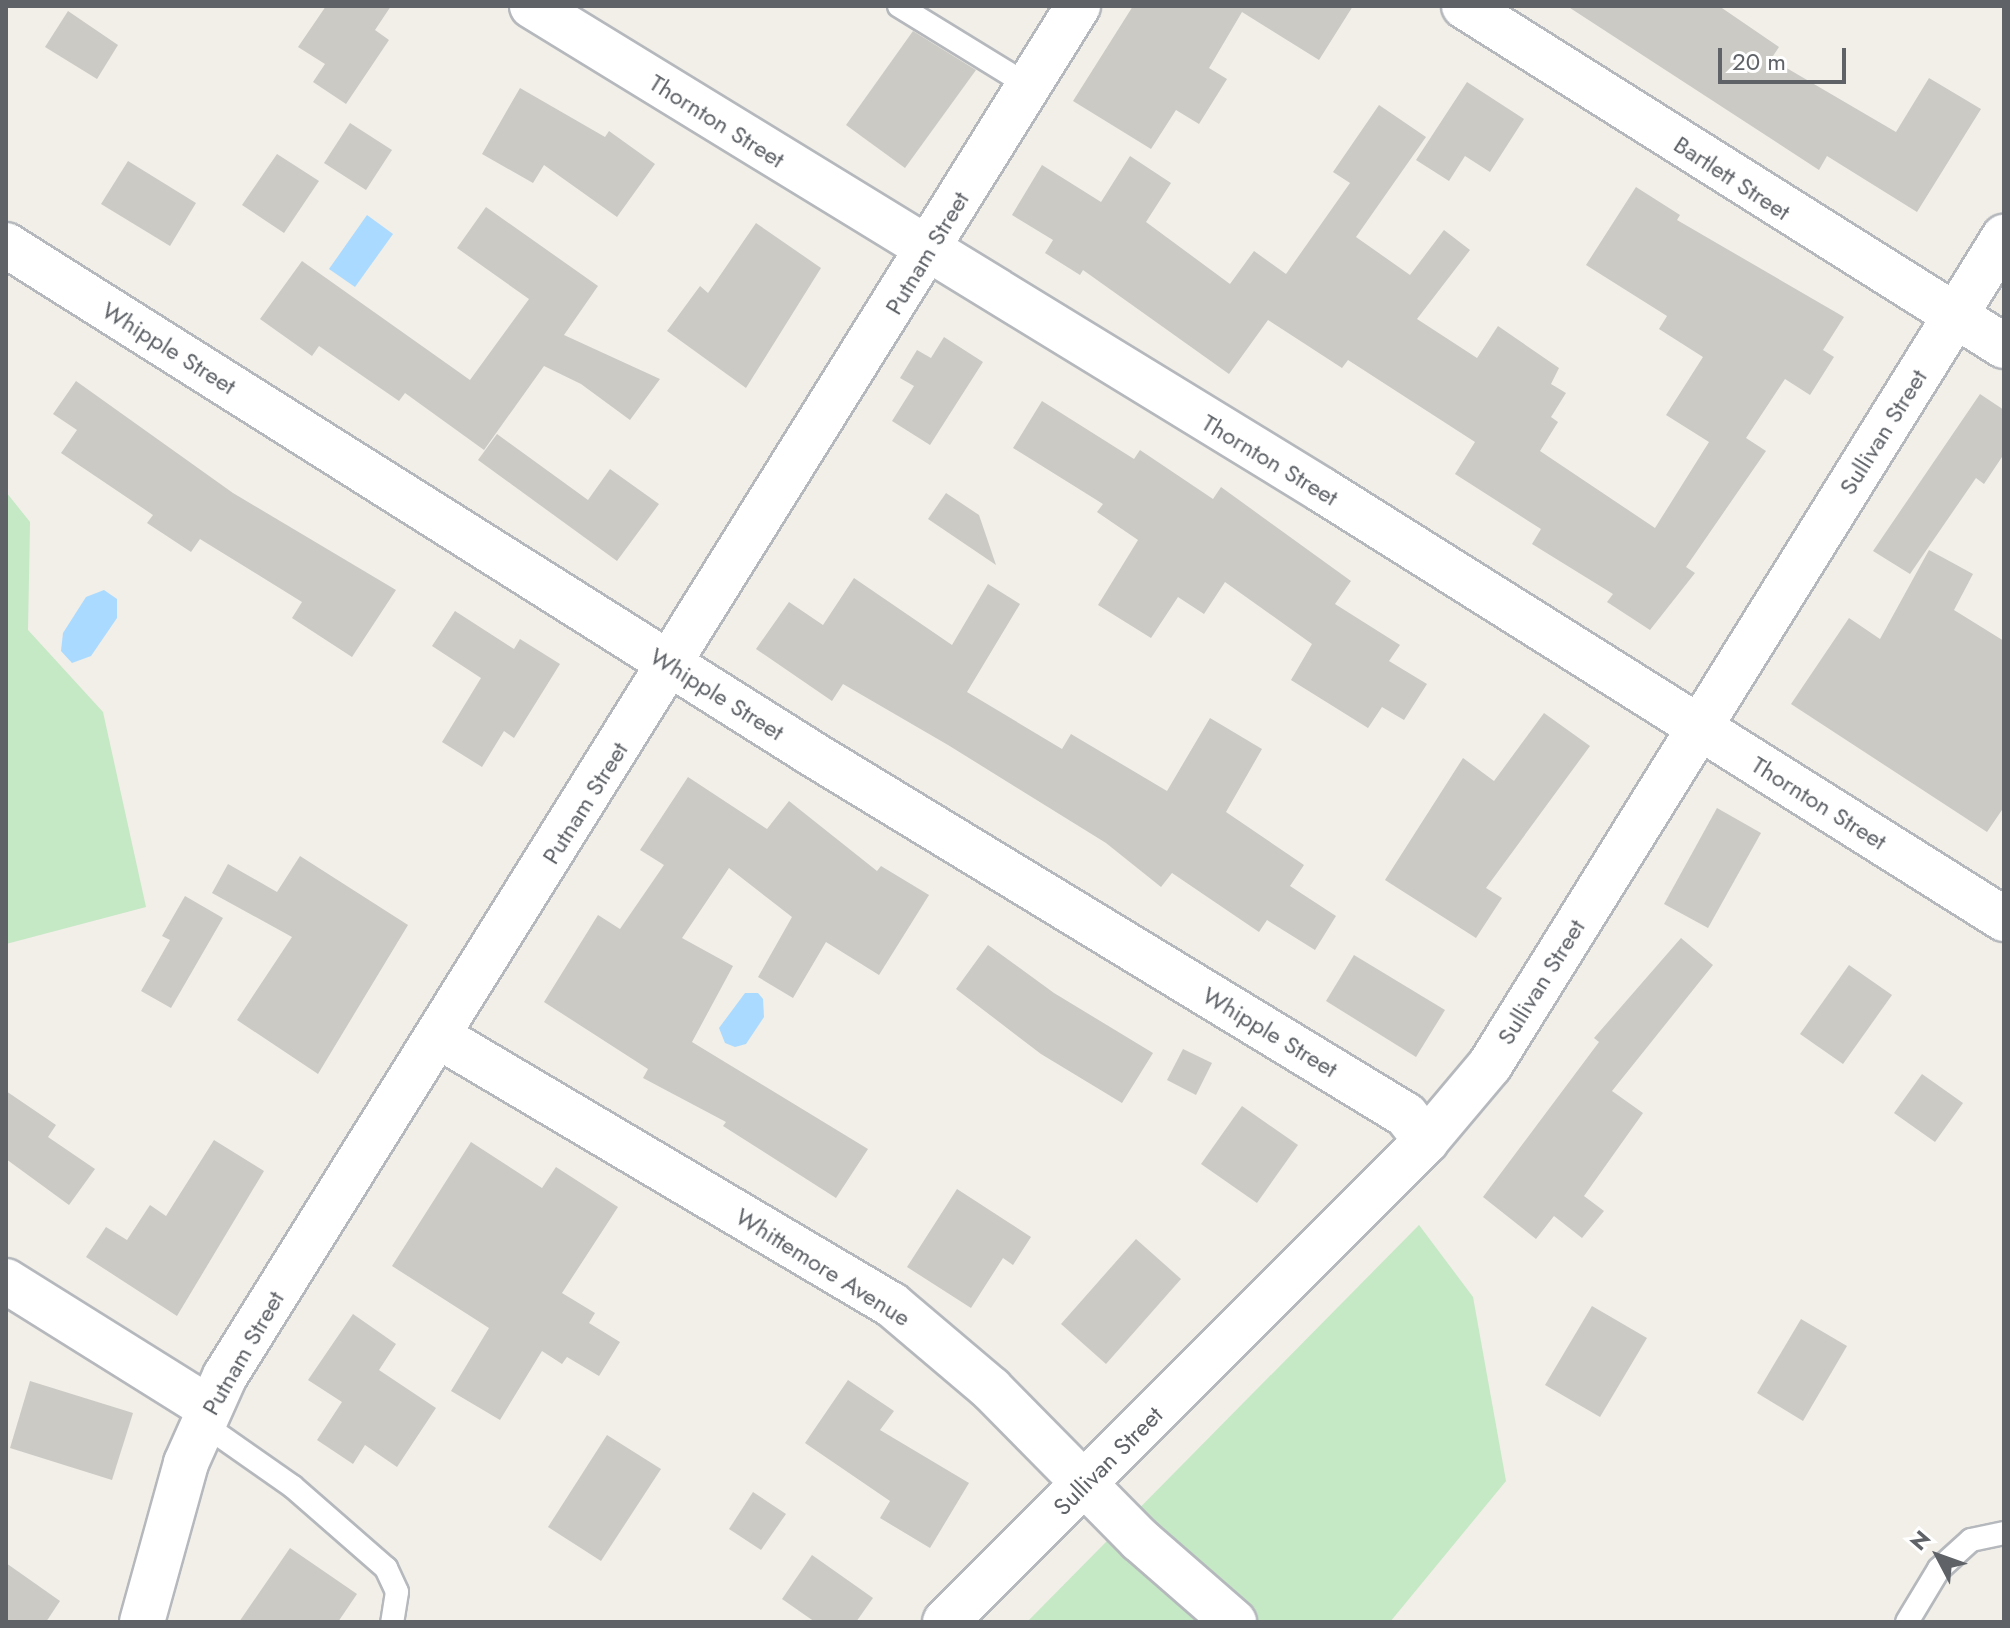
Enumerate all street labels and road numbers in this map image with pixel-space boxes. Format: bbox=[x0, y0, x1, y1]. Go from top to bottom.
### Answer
street label: Thornton Street bbox=[644, 68, 790, 174]
street label: Bartlett Street bbox=[1668, 130, 1796, 226]
street label: Putnam Street bbox=[879, 186, 975, 320]
street label: Whipple Street bbox=[97, 295, 241, 401]
street label: Sullivan Street bbox=[1833, 364, 1933, 500]
street label: Thornton Street bbox=[1197, 408, 1343, 512]
street label: Whipple Street bbox=[645, 641, 789, 747]
street label: Putnam Street bbox=[536, 737, 634, 869]
street label: Thornton Street bbox=[1746, 750, 1892, 856]
street label: Sullivan Street bbox=[1491, 914, 1591, 1050]
street label: Whipple Street bbox=[1197, 980, 1343, 1084]
street label: Whittemore Avenue bbox=[730, 1202, 916, 1332]
street label: Putnam Street bbox=[196, 1286, 290, 1420]
street label: Sullivan Street bbox=[1048, 1401, 1168, 1521]

